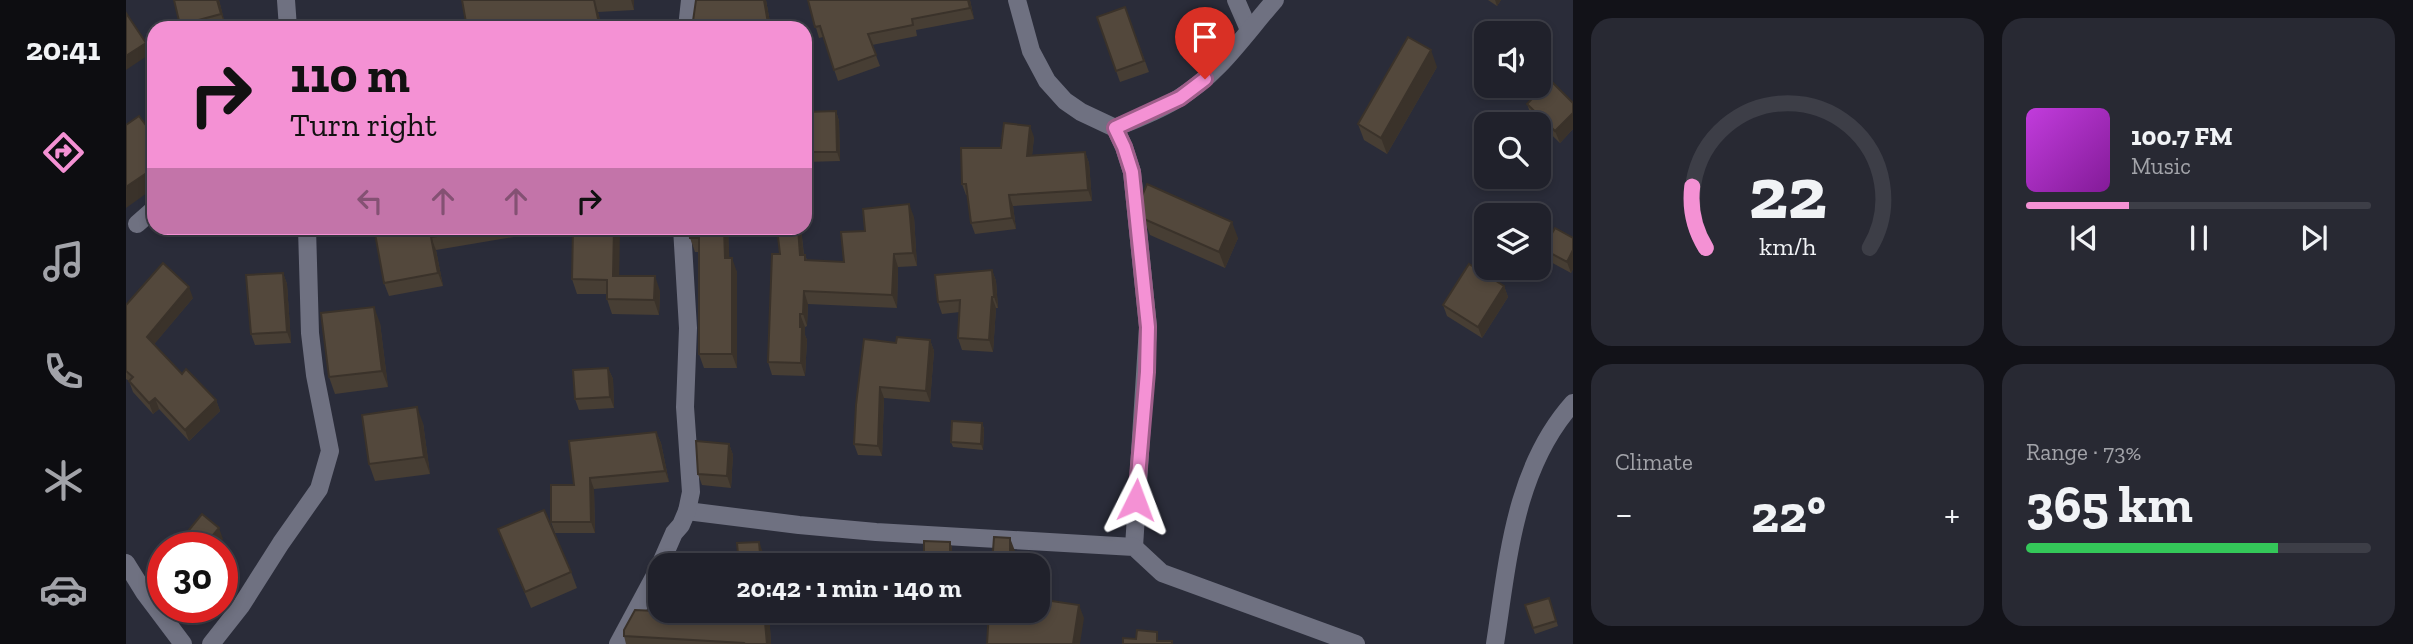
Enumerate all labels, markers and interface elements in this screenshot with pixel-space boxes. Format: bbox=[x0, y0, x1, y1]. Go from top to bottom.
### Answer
pin bbox=[1175, 7, 1235, 79]
icon: arrive bbox=[1186, 18, 1224, 56]
map controls bbox=[1474, 21, 1551, 280]
button: sound bbox=[1474, 21, 1551, 98]
text: 20:41 bbox=[26, 30, 100, 68]
text: 110 m bbox=[290, 46, 410, 105]
icon: right bbox=[175, 49, 266, 140]
text: Turn right bbox=[290, 106, 437, 144]
button: search bbox=[1474, 112, 1551, 189]
text: 100.7 FM bbox=[2131, 120, 2233, 152]
icon: directions bbox=[39, 128, 88, 177]
text: 22 bbox=[1748, 150, 1827, 238]
text: Music bbox=[2131, 152, 2191, 180]
icon: left bbox=[351, 182, 389, 220]
icon: ahead bbox=[424, 182, 462, 220]
icon: ahead bbox=[497, 182, 535, 220]
icon: right bbox=[570, 182, 608, 220]
button: layers bbox=[1474, 203, 1551, 280]
icon: previous bbox=[2065, 219, 2103, 257]
icon: pause bbox=[2180, 219, 2218, 257]
icon: next bbox=[2295, 219, 2333, 257]
text: km/h bbox=[1759, 231, 1816, 261]
icon: music bbox=[39, 237, 88, 286]
icon: phone bbox=[39, 347, 88, 396]
text: Range · 73% bbox=[2026, 438, 2141, 466]
text: Climate bbox=[1615, 448, 1693, 476]
icon: climate bbox=[39, 456, 88, 505]
position arrow bbox=[1099, 463, 1173, 537]
text: 365 km bbox=[2026, 473, 2193, 535]
text: 22° bbox=[1751, 483, 1826, 545]
text: − bbox=[1615, 491, 1633, 537]
text: + bbox=[1944, 491, 1960, 537]
speed limit sign: 30 bbox=[147, 532, 238, 623]
icon: car bbox=[39, 565, 88, 614]
text: 20:42 · 1 min · 140 m bbox=[737, 572, 961, 604]

